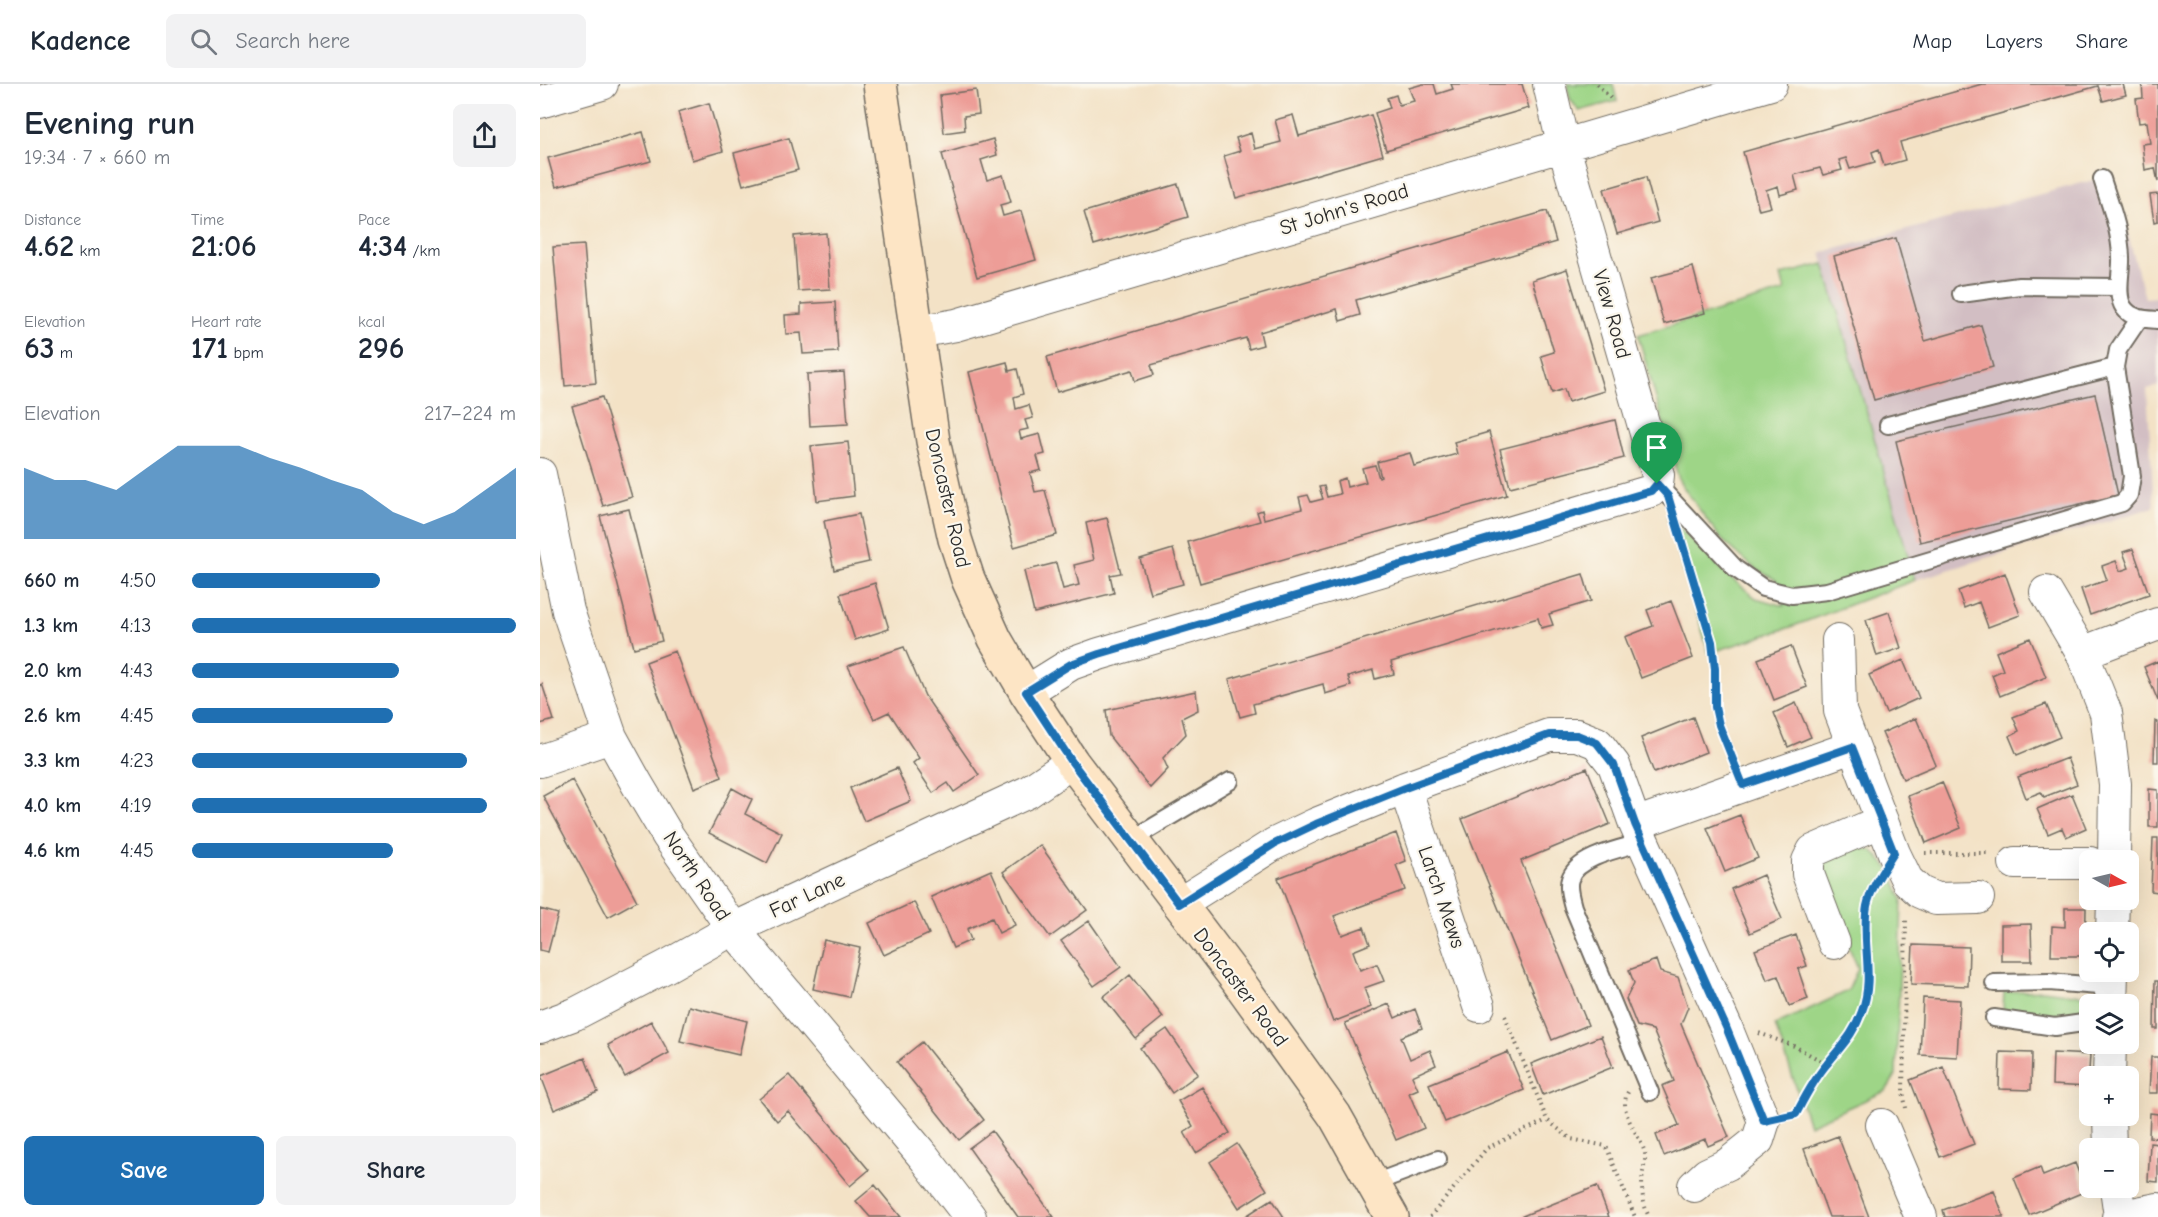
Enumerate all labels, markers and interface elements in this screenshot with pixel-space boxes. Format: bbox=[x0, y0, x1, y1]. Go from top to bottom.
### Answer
search box bbox=[166, 14, 586, 68]
text: Kadence bbox=[30, 25, 130, 57]
icon: search bbox=[187, 25, 220, 58]
text: Search here bbox=[235, 28, 350, 54]
text: Map bbox=[1913, 29, 1952, 53]
text: Layers bbox=[1985, 29, 2043, 53]
text: Share bbox=[2076, 29, 2128, 53]
text: Evening run bbox=[24, 104, 195, 142]
button: share bbox=[453, 104, 516, 167]
text: 19:34 · 7 × 660 m bbox=[24, 146, 170, 169]
street label: St John's Road bbox=[1277, 178, 1411, 240]
text: Distance bbox=[24, 211, 81, 229]
text: Time bbox=[191, 211, 224, 229]
text: Pace bbox=[358, 211, 390, 229]
text: 4.62 bbox=[24, 229, 74, 264]
text: 21:06 bbox=[191, 229, 257, 264]
text: 4:34 bbox=[358, 229, 407, 264]
text: km bbox=[74, 242, 100, 260]
text: /km bbox=[407, 242, 440, 260]
street label: View Road bbox=[1588, 267, 1636, 361]
text: Elevation bbox=[24, 313, 85, 331]
text: Heart rate bbox=[191, 313, 262, 331]
text: kcal bbox=[358, 313, 385, 331]
text: 63 bbox=[24, 331, 54, 366]
text: 171 bbox=[191, 331, 228, 366]
text: 296 bbox=[358, 331, 404, 366]
text: m bbox=[54, 344, 73, 362]
text: bpm bbox=[228, 344, 264, 362]
text: Elevation bbox=[24, 402, 101, 425]
text: 217–224 m bbox=[424, 402, 516, 425]
pin bbox=[1631, 422, 1682, 484]
street label: Doncaster Road bbox=[920, 426, 976, 570]
icon: arrive bbox=[1640, 431, 1673, 464]
text: 660 m bbox=[24, 569, 79, 592]
text: 4:50 bbox=[120, 569, 156, 592]
text: 1.3 km bbox=[24, 614, 78, 637]
text: 4:13 bbox=[120, 614, 151, 637]
text: 2.0 km bbox=[24, 659, 82, 682]
text: 4:43 bbox=[120, 659, 153, 682]
text: 2.6 km bbox=[24, 704, 81, 727]
text: 4:45 bbox=[120, 704, 154, 727]
text: 3.3 km bbox=[24, 749, 80, 772]
text: 4:23 bbox=[120, 749, 154, 772]
text: 4.0 km bbox=[24, 794, 81, 817]
text: 4:19 bbox=[120, 794, 152, 817]
street label: North Road bbox=[658, 827, 736, 925]
text: 4.6 km bbox=[24, 839, 80, 862]
text: 4:45 bbox=[120, 839, 154, 862]
street label: Larch Mews bbox=[1413, 843, 1471, 951]
north arrow bbox=[2079, 850, 2139, 910]
map controls bbox=[2079, 850, 2139, 1198]
street label: Far Lane bbox=[766, 867, 848, 923]
button: locate bbox=[2079, 922, 2139, 982]
street label: Doncaster Road bbox=[1189, 923, 1293, 1051]
button: layers bbox=[2079, 994, 2139, 1054]
button: + bbox=[2079, 1066, 2139, 1126]
button: Save bbox=[24, 1136, 264, 1205]
button: Share bbox=[276, 1136, 516, 1205]
button: − bbox=[2079, 1138, 2139, 1198]

